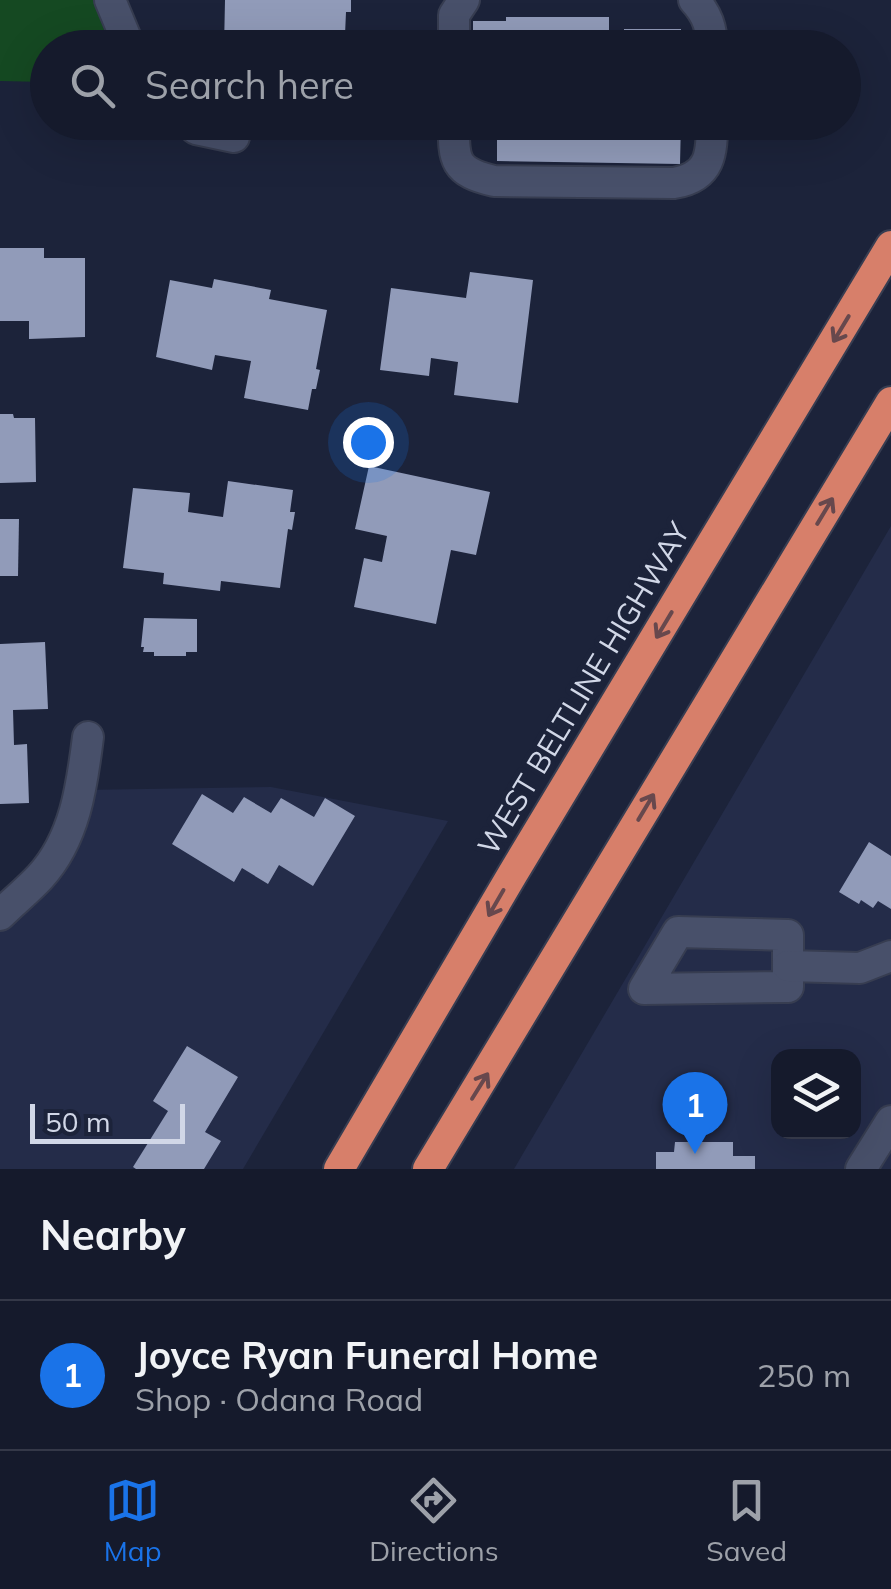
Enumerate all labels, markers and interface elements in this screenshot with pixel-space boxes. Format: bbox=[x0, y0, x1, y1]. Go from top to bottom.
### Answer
search box bbox=[30, 30, 861, 140]
icon: search bbox=[65, 58, 120, 113]
text: Search here bbox=[145, 61, 354, 109]
one-way arrow bbox=[831, 314, 851, 343]
your location bbox=[343, 417, 394, 468]
one-way arrow bbox=[815, 497, 835, 526]
street label: WEST BELTLINE HIGHWAY bbox=[469, 515, 698, 862]
one-way arrow bbox=[654, 610, 674, 639]
one-way arrow bbox=[636, 793, 656, 822]
one-way arrow bbox=[486, 888, 506, 917]
map controls bbox=[771, 1049, 861, 1139]
button: layers bbox=[771, 1049, 861, 1139]
one-way arrow bbox=[469, 1072, 490, 1101]
pin: 1 bbox=[662, 1072, 728, 1154]
scale bar bbox=[30, 1099, 185, 1144]
text: 50 m bbox=[45, 1104, 111, 1139]
text: Nearby bbox=[40, 1208, 186, 1261]
text: Joyce Ryan Funeral Home bbox=[135, 1331, 598, 1379]
text: 1 bbox=[63, 1355, 82, 1395]
text: 250 m bbox=[757, 1355, 851, 1395]
text: Shop · Odana Road bbox=[135, 1379, 423, 1419]
tab: Map bbox=[104, 1473, 161, 1568]
tab: Directions bbox=[369, 1473, 499, 1568]
tab: Saved bbox=[706, 1473, 787, 1568]

